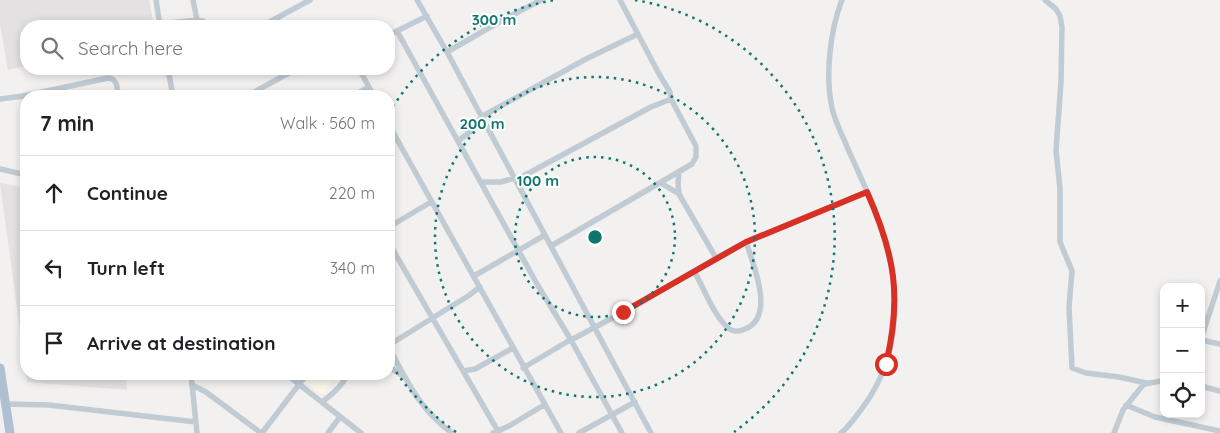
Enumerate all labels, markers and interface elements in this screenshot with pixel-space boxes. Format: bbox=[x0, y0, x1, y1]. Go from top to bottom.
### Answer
text: 300 m bbox=[472, 10, 516, 29]
search box bbox=[20, 20, 395, 75]
icon: search bbox=[38, 34, 66, 62]
text: Search here bbox=[78, 36, 183, 60]
text: 7 min bbox=[40, 110, 94, 136]
text: Walk · 560 m bbox=[280, 113, 375, 133]
text: 200 m bbox=[460, 114, 505, 133]
text: 100 m bbox=[517, 171, 559, 190]
icon: ahead bbox=[40, 179, 68, 207]
text: Continue bbox=[87, 181, 168, 205]
text: 220 m bbox=[329, 183, 375, 203]
centre of rings bbox=[586, 228, 604, 246]
icon: left bbox=[40, 254, 68, 282]
text: Turn left bbox=[87, 256, 165, 280]
text: 340 m bbox=[330, 258, 375, 278]
map controls bbox=[1160, 283, 1205, 418]
button: + bbox=[1160, 283, 1205, 328]
route end bbox=[612, 301, 635, 324]
button: − bbox=[1160, 328, 1205, 373]
icon: arrive bbox=[40, 329, 68, 357]
text: Arrive at destination bbox=[87, 331, 276, 355]
route start bbox=[875, 353, 898, 376]
button: locate bbox=[1160, 373, 1205, 418]

